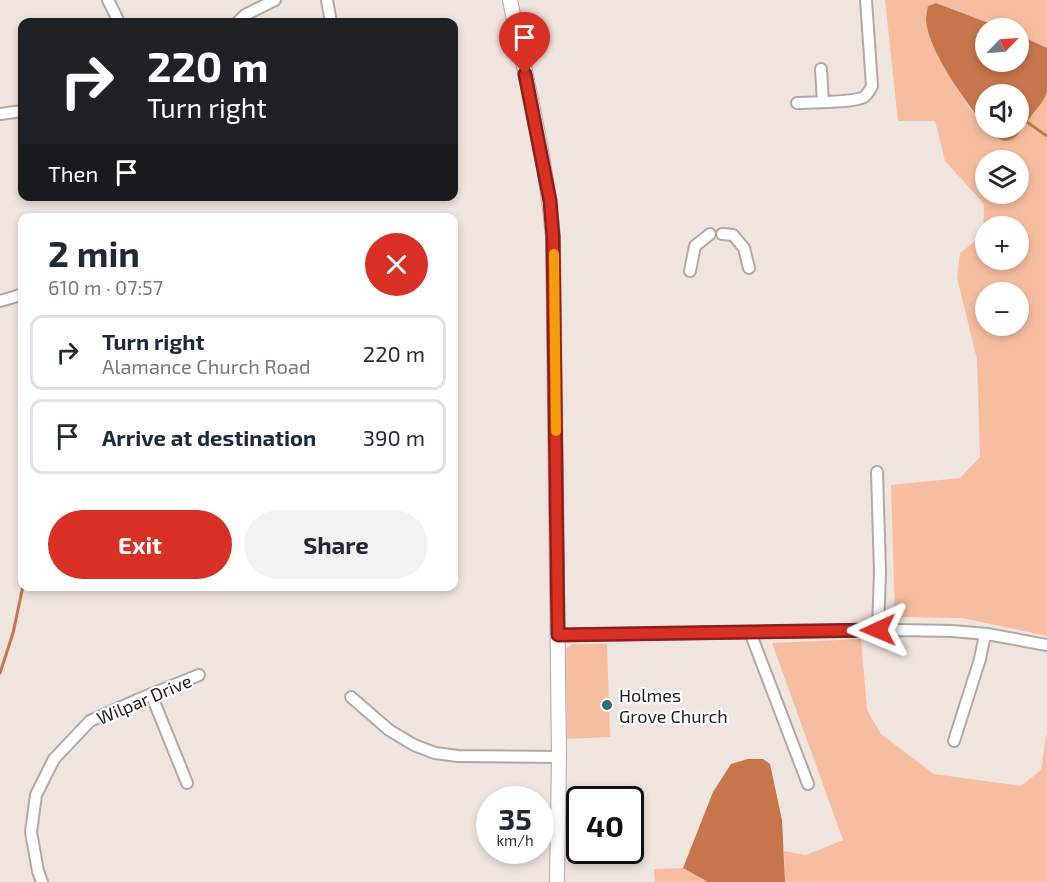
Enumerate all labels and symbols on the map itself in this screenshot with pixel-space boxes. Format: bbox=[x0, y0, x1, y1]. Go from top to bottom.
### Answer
pin bbox=[499, 12, 550, 74]
north arrow bbox=[975, 18, 1029, 72]
position arrow bbox=[846, 598, 910, 662]
street label: Wilpar Drive bbox=[93, 669, 195, 729]
place label: Holmes Grove Church bbox=[619, 684, 728, 727]
marker: Holmes Grove Church bbox=[600, 698, 614, 712]
speed limit sign: 40 bbox=[566, 786, 644, 864]

